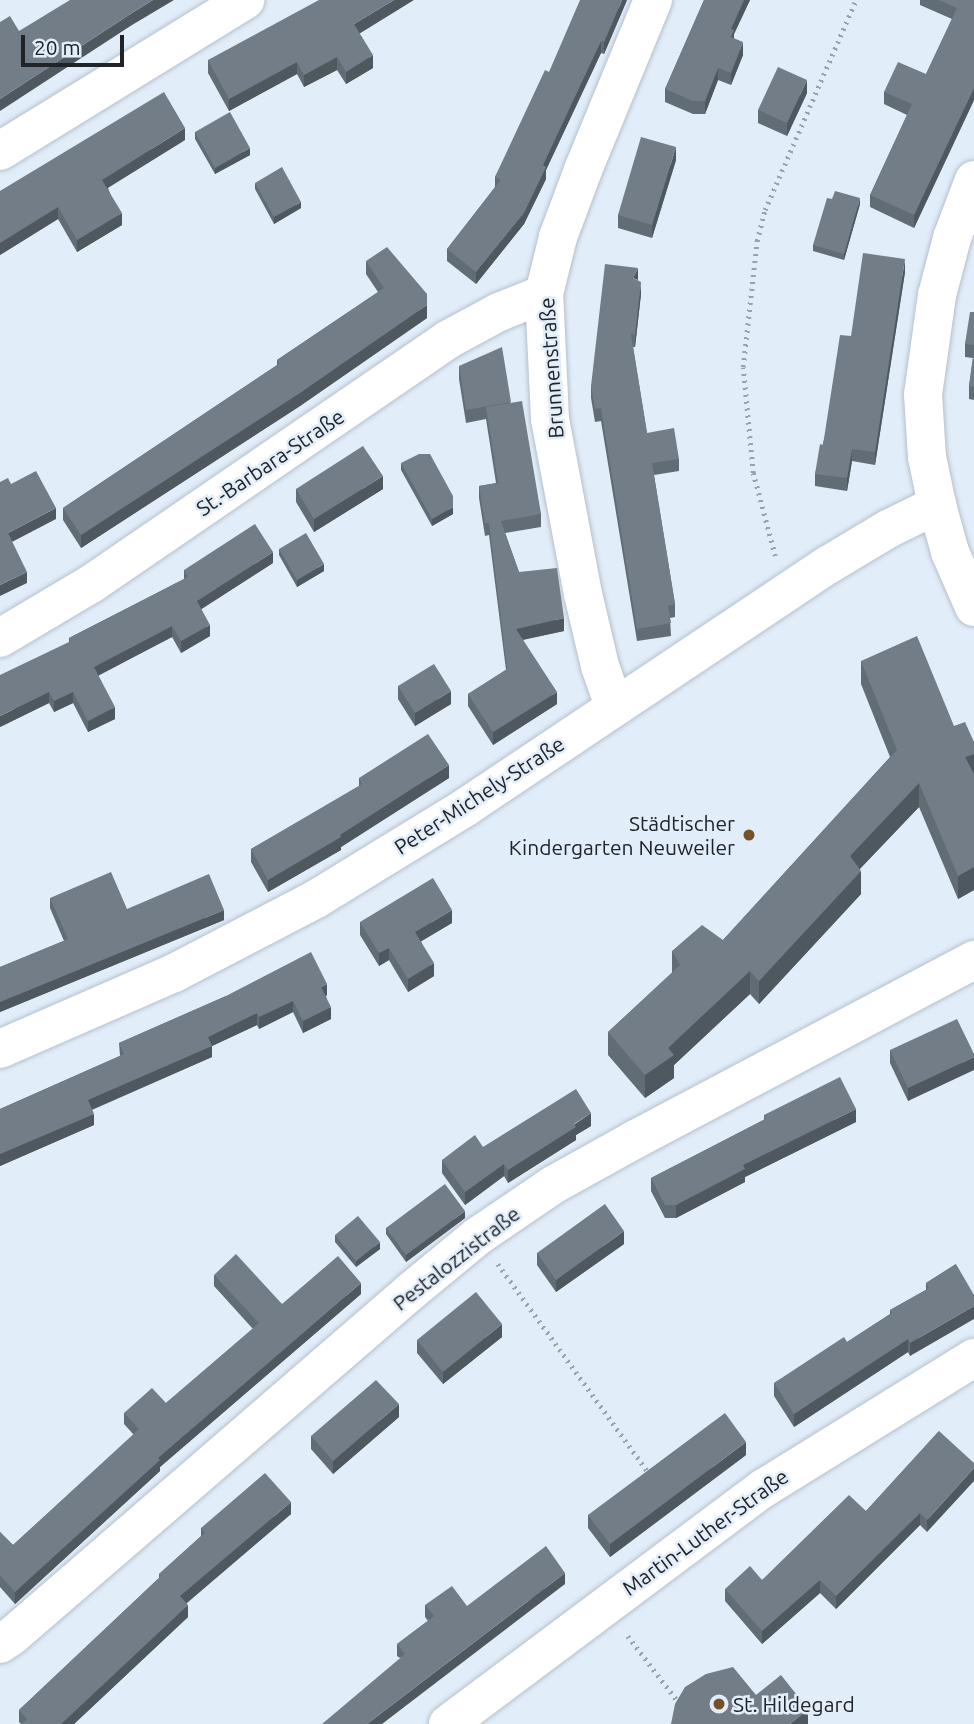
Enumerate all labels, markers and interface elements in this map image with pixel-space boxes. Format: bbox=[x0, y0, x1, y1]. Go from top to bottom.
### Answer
scale bar bbox=[24, 21, 128, 65]
text: 20 m bbox=[34, 35, 81, 59]
street label: Brunnenstraße bbox=[534, 297, 568, 439]
street label: St.-Barbara-Straße bbox=[191, 403, 349, 521]
street label: Peter-Michely-Straße bbox=[389, 731, 569, 859]
place label: Städtischer Kindergarten Neuweiler bbox=[509, 810, 735, 860]
marker: Städtischer Kindergarten Neuweiler bbox=[741, 827, 757, 843]
street label: Pestalozzistraße bbox=[387, 1201, 525, 1315]
street label: Martin-Luther-Straße bbox=[617, 1463, 793, 1601]
place label: St. Hildegard bbox=[733, 1691, 855, 1717]
marker: St. Hildegard bbox=[711, 1696, 727, 1712]

